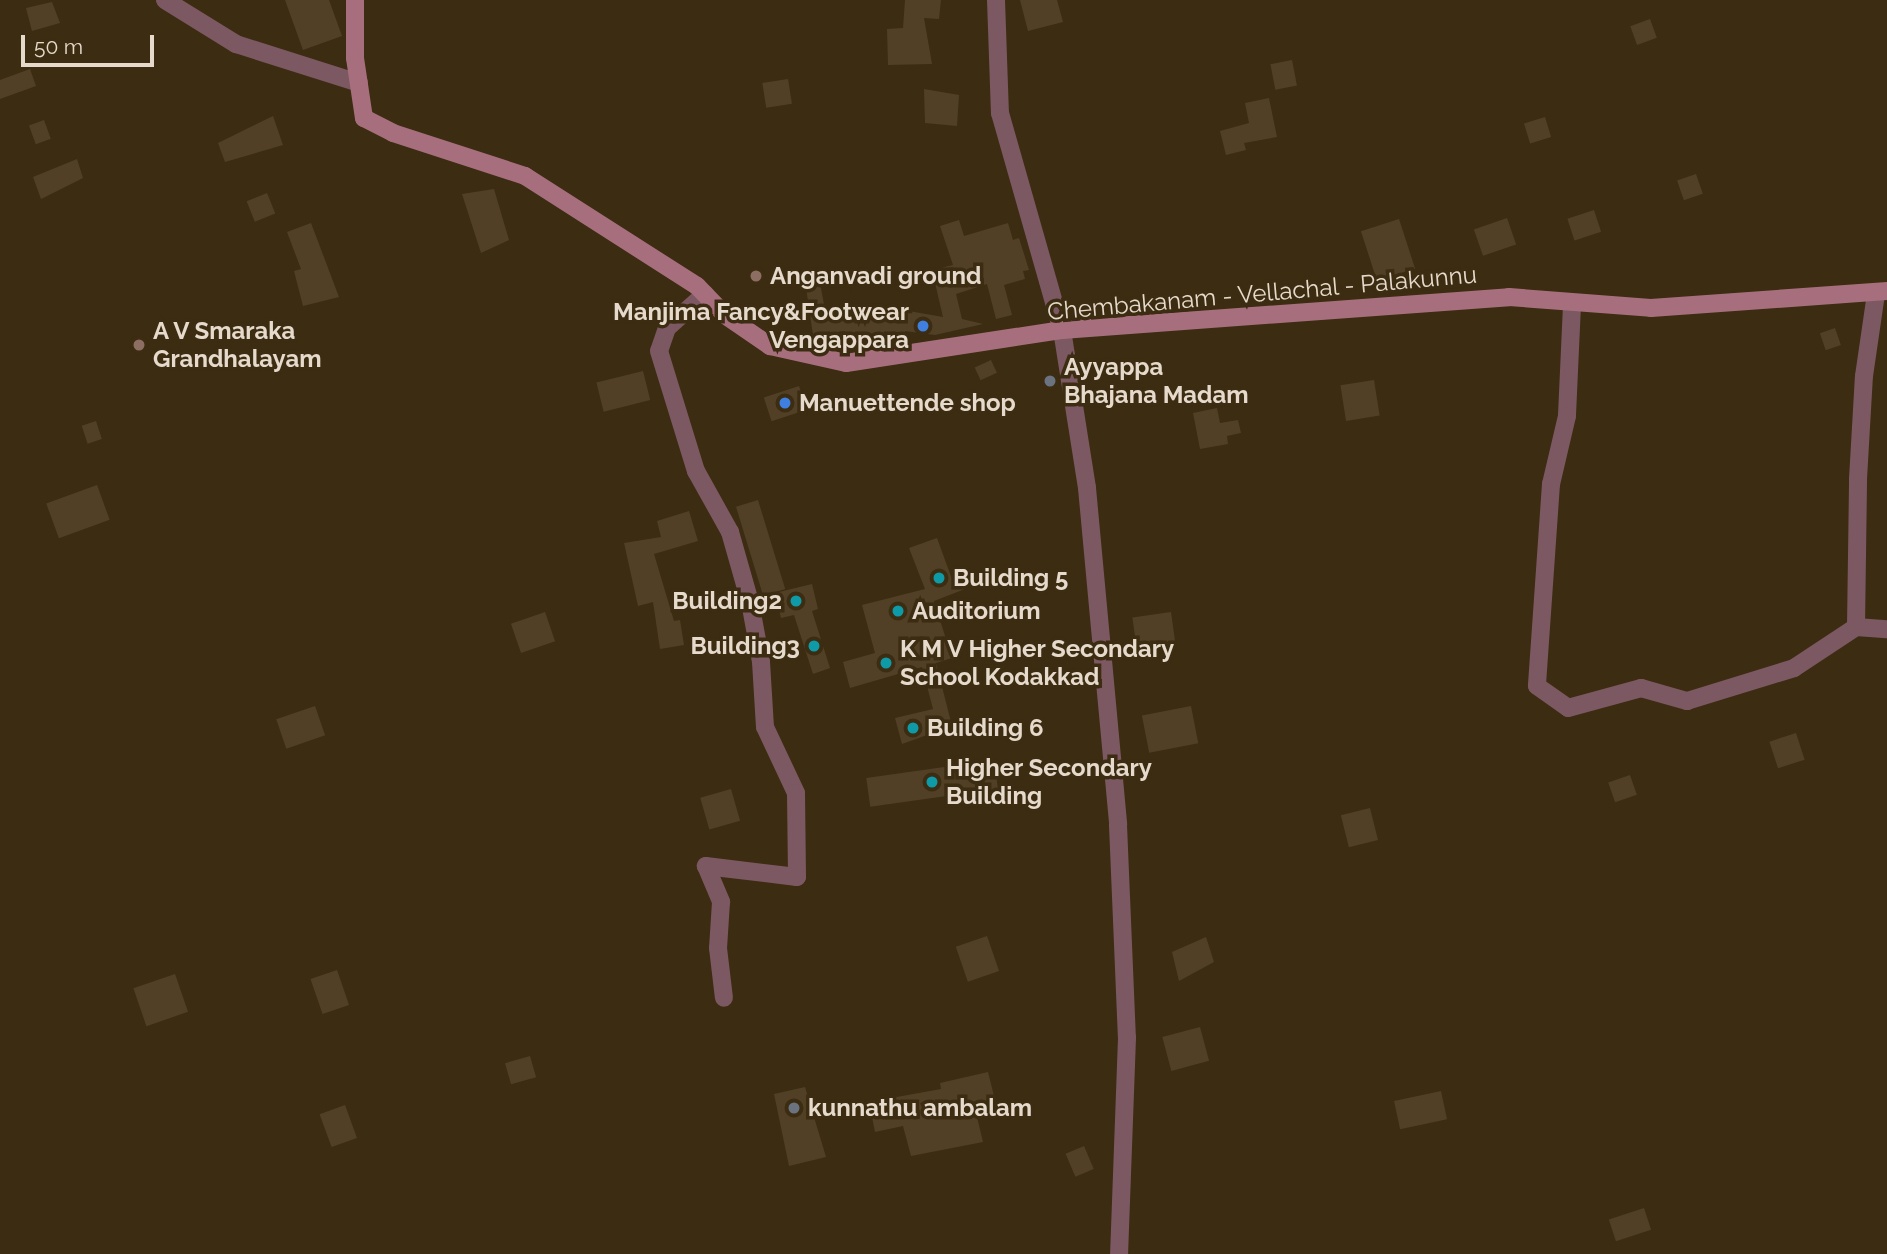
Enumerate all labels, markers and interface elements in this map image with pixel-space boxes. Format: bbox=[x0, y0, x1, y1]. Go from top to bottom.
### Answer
scale bar bbox=[24, 21, 158, 65]
text: 50 m bbox=[34, 34, 83, 59]
street label: Chembakanam - Vellachal - Palakunnu bbox=[1045, 260, 1479, 326]
place label: Anganvadi ground bbox=[770, 262, 982, 290]
marker: Anganvadi ground bbox=[748, 268, 764, 284]
place label: Manjima Fancy&Footwear Vengappara bbox=[613, 298, 909, 354]
place label: A V Smaraka Grandhalayam bbox=[153, 317, 322, 373]
marker: Manjima Fancy&Footwear Vengappara bbox=[915, 318, 931, 334]
marker: A V Smaraka Grandhalayam bbox=[131, 337, 147, 353]
place label: Ayyappa Bhajana Madam bbox=[1064, 353, 1249, 409]
marker: Ayyappa Bhajana Madam bbox=[1042, 373, 1058, 389]
place label: Manuettende shop bbox=[799, 389, 1016, 417]
marker: Manuettende shop bbox=[777, 395, 793, 411]
place label: Building 5 bbox=[953, 564, 1068, 592]
marker: Building 5 bbox=[931, 570, 947, 586]
place label: Building2 bbox=[672, 587, 782, 615]
marker: Building2 bbox=[788, 593, 804, 609]
place label: Auditorium bbox=[912, 597, 1041, 625]
marker: Auditorium bbox=[890, 603, 906, 619]
place label: Building3 bbox=[690, 632, 800, 660]
place label: K M V Higher Secondary School Kodakkad bbox=[900, 635, 1177, 691]
marker: Building3 bbox=[806, 638, 822, 654]
marker: K M V Higher Secondary School Kodakkad bbox=[878, 655, 894, 671]
place label: Building 6 bbox=[927, 714, 1043, 742]
marker: Building 6 bbox=[905, 720, 921, 736]
place label: Higher Secondary Building bbox=[946, 754, 1152, 810]
marker: Higher Secondary Building bbox=[924, 774, 940, 790]
place label: kunnathu ambalam bbox=[808, 1094, 1032, 1122]
marker: kunnathu ambalam bbox=[786, 1100, 802, 1116]

